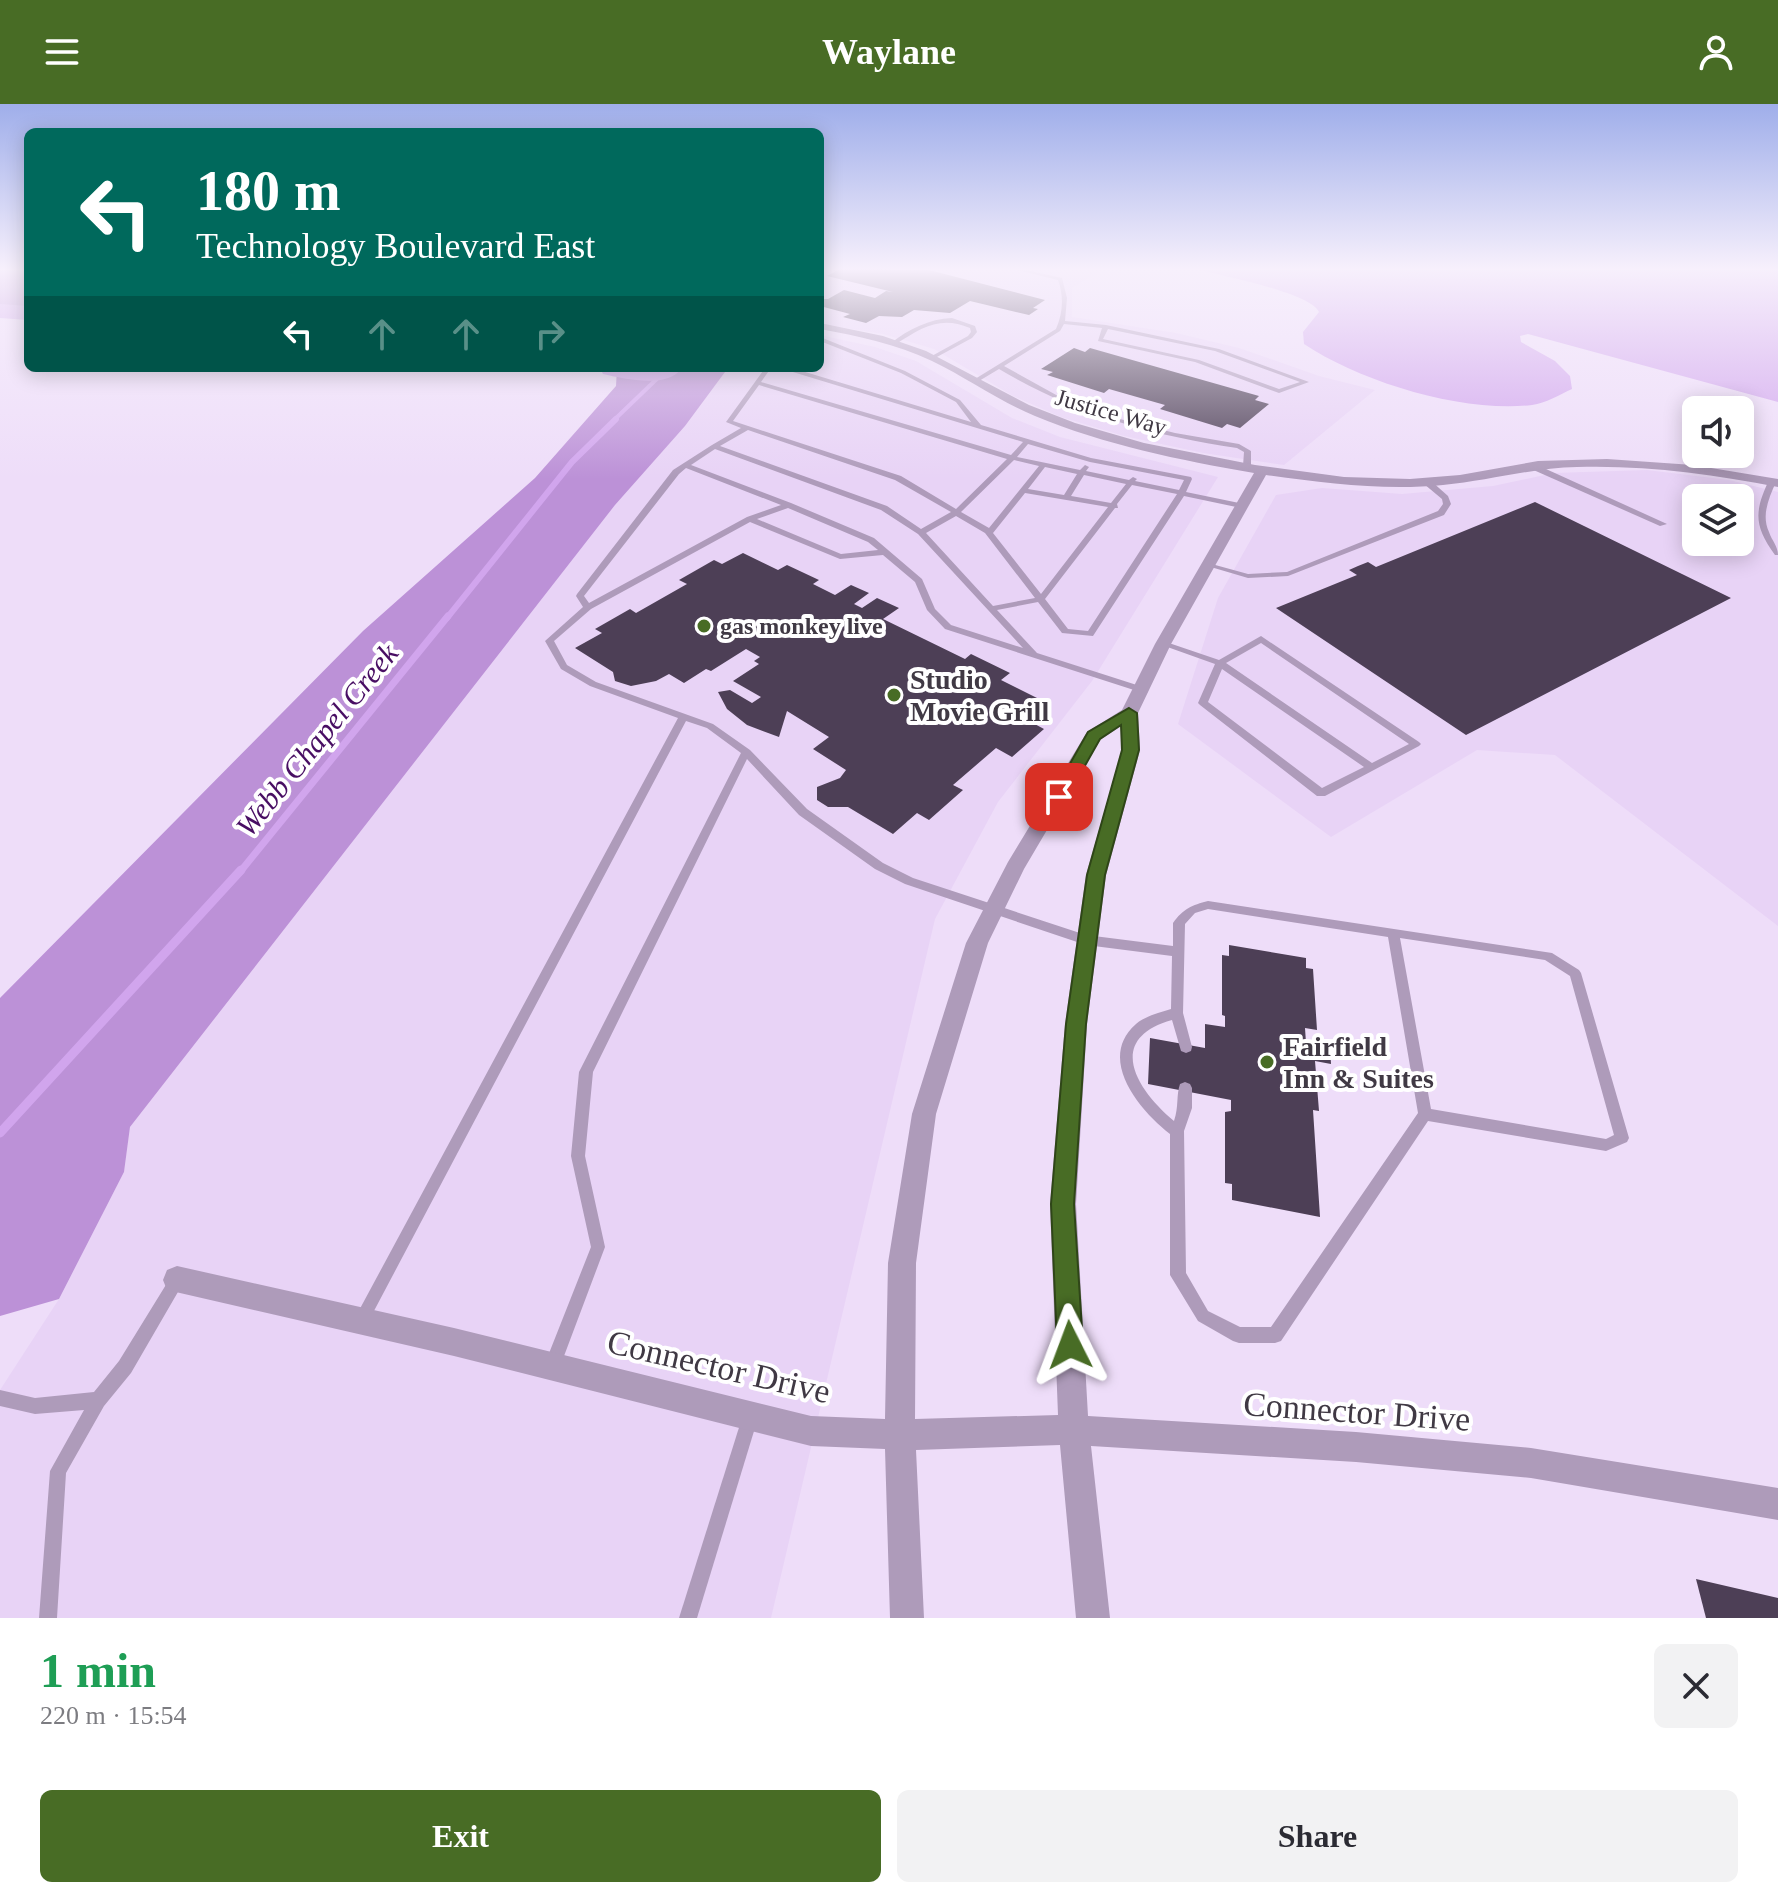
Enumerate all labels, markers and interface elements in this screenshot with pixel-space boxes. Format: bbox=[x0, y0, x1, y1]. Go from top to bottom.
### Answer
icon: menu bbox=[40, 30, 84, 74]
icon: person bbox=[1694, 30, 1738, 74]
text: Waylane bbox=[822, 32, 956, 72]
icon: left bbox=[64, 160, 168, 264]
text: 180 m bbox=[196, 160, 341, 222]
text: Technology Boulevard East bbox=[196, 226, 595, 266]
icon: left bbox=[276, 312, 320, 356]
icon: ahead bbox=[360, 312, 404, 356]
icon: ahead bbox=[444, 312, 488, 356]
icon: right bbox=[528, 312, 572, 356]
street label: Justice Way bbox=[1052, 384, 1170, 440]
map controls bbox=[1682, 396, 1754, 556]
button: sound bbox=[1682, 396, 1754, 468]
button: layers bbox=[1682, 484, 1754, 556]
place label: gas monkey live bbox=[720, 613, 883, 639]
marker: gas monkey live bbox=[695, 617, 713, 635]
water label: Webb Chapel Creek bbox=[229, 636, 405, 842]
place label: Studio Movie Grill bbox=[910, 664, 1049, 727]
marker: Studio Movie Grill bbox=[885, 686, 903, 704]
pin bbox=[1025, 763, 1093, 831]
icon: arrive bbox=[1037, 775, 1081, 819]
place label: Fairfield Inn & Suites bbox=[1283, 1031, 1434, 1094]
marker: Fairfield Inn & Suites bbox=[1258, 1053, 1276, 1071]
position arrow bbox=[1028, 1303, 1112, 1387]
street label: Connector Drive bbox=[604, 1323, 834, 1410]
street label: Connector Drive bbox=[1242, 1385, 1472, 1438]
text: 1 min bbox=[40, 1644, 156, 1697]
button: close bbox=[1654, 1644, 1738, 1728]
text: 220 m · 15:54 bbox=[40, 1701, 187, 1730]
button: Exit bbox=[40, 1790, 881, 1882]
button: Share bbox=[897, 1790, 1738, 1882]

